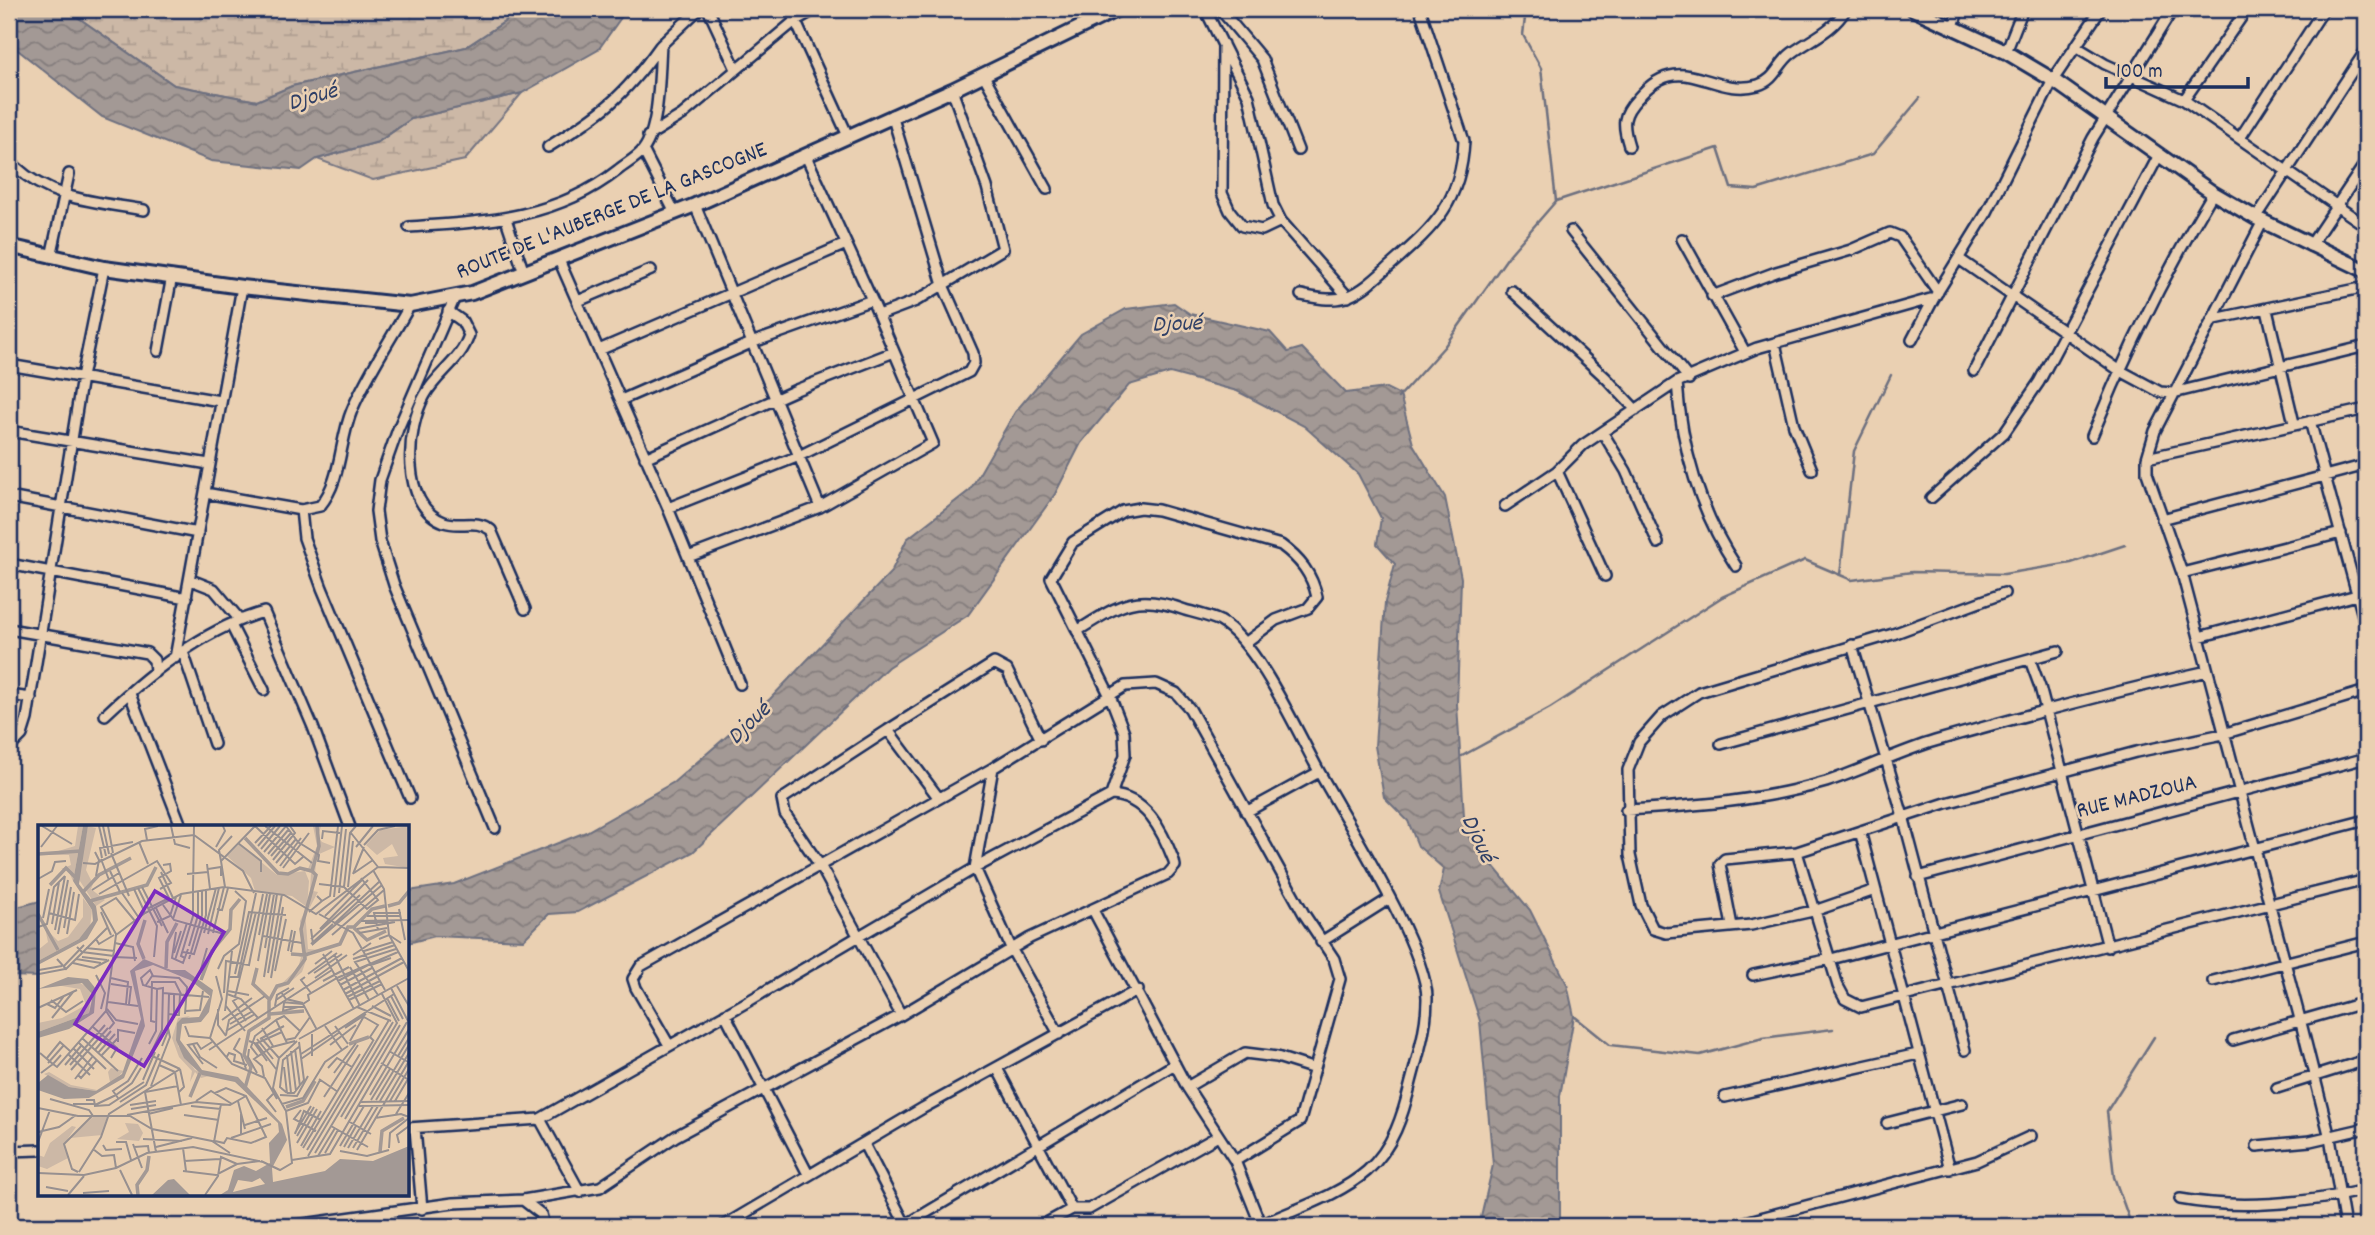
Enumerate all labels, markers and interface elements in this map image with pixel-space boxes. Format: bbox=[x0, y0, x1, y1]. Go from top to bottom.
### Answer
scale bar bbox=[2106, 46, 2247, 90]
text: 100 m bbox=[2116, 58, 2163, 88]
water label: Djoué bbox=[284, 74, 344, 121]
street label: ROUTE DE L'AUBERGE DE LA GASCOGNE bbox=[452, 134, 773, 290]
water label: Djoué bbox=[1151, 307, 1205, 343]
water label: Djoué bbox=[720, 693, 782, 754]
street label: RUE MADZOUA bbox=[2073, 767, 2201, 829]
water label: Djoué bbox=[1451, 809, 1504, 871]
inset map bbox=[38, 825, 410, 1196]

